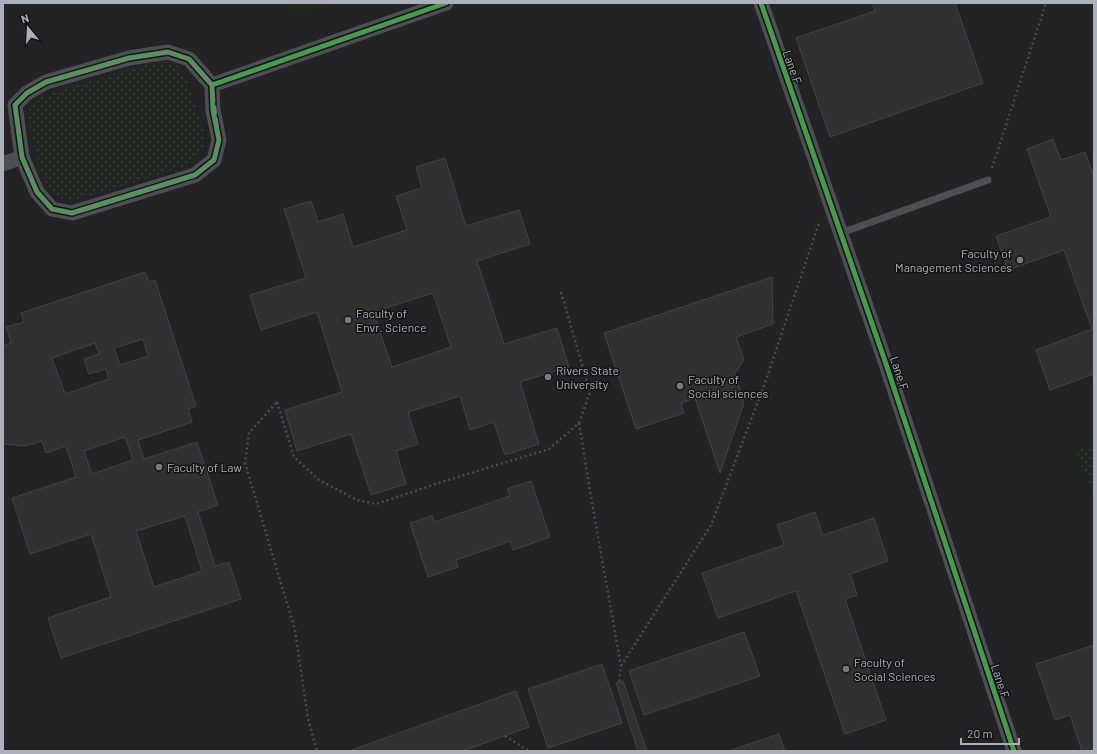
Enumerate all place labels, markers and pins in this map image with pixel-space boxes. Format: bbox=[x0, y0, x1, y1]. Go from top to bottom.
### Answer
place label: Faculty of Management Sciences bbox=[895, 246, 1012, 274]
marker: Faculty of Management Sciences bbox=[1015, 255, 1025, 265]
place label: Faculty of Envr. Science bbox=[356, 306, 427, 334]
marker: Faculty of Envr. Science bbox=[343, 315, 353, 325]
place label: Rivers State University bbox=[556, 363, 619, 391]
marker: Rivers State University bbox=[543, 372, 553, 382]
place label: Faculty of Social sciences bbox=[688, 372, 768, 400]
marker: Faculty of Social sciences bbox=[675, 381, 685, 391]
place label: Faculty of Law bbox=[167, 460, 242, 474]
marker: Faculty of Law bbox=[154, 462, 164, 472]
place label: Faculty of Social Sciences bbox=[854, 655, 936, 683]
marker: Faculty of Social Sciences bbox=[841, 664, 851, 674]

